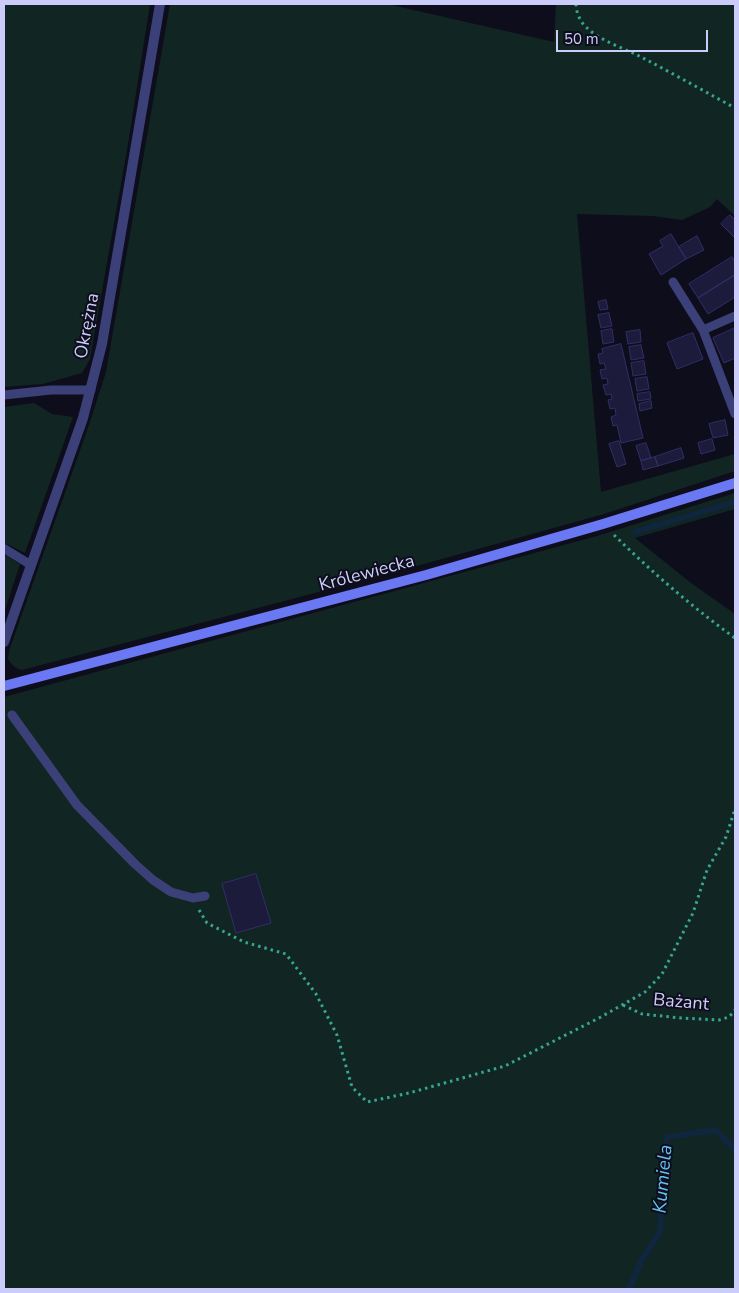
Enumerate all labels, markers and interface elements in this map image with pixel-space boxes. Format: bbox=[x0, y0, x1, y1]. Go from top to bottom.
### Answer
scale bar bbox=[559, 20, 712, 52]
text: 50 m bbox=[564, 29, 599, 49]
street label: Okrężna bbox=[71, 291, 105, 361]
street label: Królewiecka bbox=[317, 551, 417, 597]
street label: Bażant bbox=[652, 990, 710, 1016]
water label: Kumiela bbox=[650, 1144, 678, 1214]

